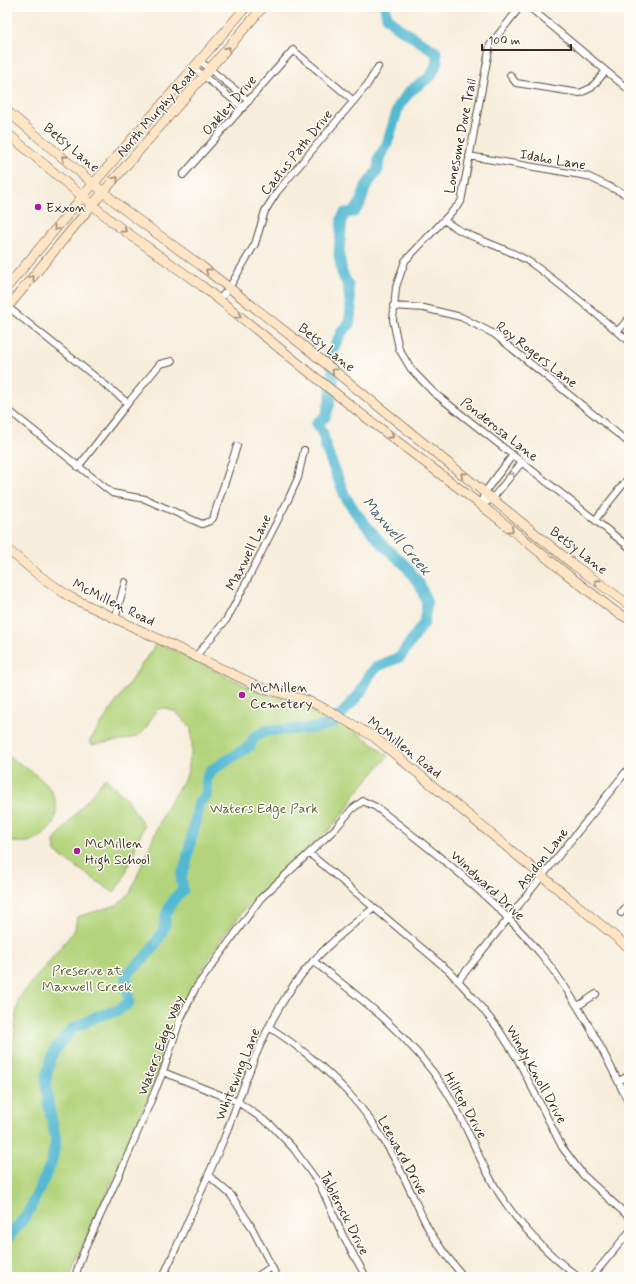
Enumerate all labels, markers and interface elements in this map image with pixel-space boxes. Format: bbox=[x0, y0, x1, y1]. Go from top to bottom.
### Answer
scale bar bbox=[482, 26, 571, 52]
text: 100 m bbox=[488, 33, 520, 49]
one-way arrow bbox=[224, 46, 231, 53]
street label: North Murphy Road bbox=[113, 64, 201, 161]
street label: Oakley Drive bbox=[199, 72, 261, 140]
street label: Lonesome Dove Trail bbox=[441, 77, 481, 195]
street label: Cactus Path Drive bbox=[257, 106, 337, 199]
street label: Betsy Lane bbox=[40, 119, 103, 177]
street label: Idaho Lane bbox=[518, 145, 587, 175]
one-way arrow bbox=[61, 155, 68, 162]
one-way arrow bbox=[111, 176, 118, 183]
place label: Exxon bbox=[46, 199, 86, 217]
marker: Exxon bbox=[33, 202, 43, 212]
one-way arrow bbox=[54, 223, 61, 230]
one-way arrow bbox=[119, 225, 126, 232]
one-way arrow bbox=[206, 269, 213, 276]
one-way arrow bbox=[27, 275, 34, 283]
one-way arrow bbox=[235, 311, 242, 318]
street label: Roy Rogers Lane bbox=[492, 317, 581, 392]
street label: Betsy Lane bbox=[294, 319, 358, 376]
one-way arrow bbox=[331, 368, 339, 375]
street label: Ponderosa Lane bbox=[457, 394, 542, 466]
one-way arrow bbox=[386, 432, 393, 439]
one-way arrow bbox=[507, 472, 514, 479]
one-way arrow bbox=[460, 473, 467, 480]
water label: Maxwell Creek bbox=[357, 493, 435, 581]
street label: Maxwell Lane bbox=[222, 511, 276, 594]
street label: Betsy Lane bbox=[546, 523, 611, 579]
one-way arrow bbox=[507, 525, 514, 532]
street label: McMillen Road bbox=[69, 575, 158, 631]
one-way arrow bbox=[595, 580, 602, 587]
place label: McMillen Cemetery bbox=[250, 679, 312, 713]
marker: McMillen Cemetery bbox=[237, 690, 247, 700]
street label: McMillen Road bbox=[364, 713, 445, 782]
park label: Waters Edge Park bbox=[210, 800, 318, 819]
street label: Ashdon Lane bbox=[513, 824, 573, 893]
place label: McMillen High School bbox=[85, 835, 150, 871]
marker: McMillen High School bbox=[72, 846, 82, 856]
street label: Windward Drive bbox=[446, 847, 528, 925]
park label: Preserve at Maxwell Creek bbox=[42, 962, 132, 996]
street label: Waters Edge Way bbox=[134, 993, 189, 1098]
street label: Windy Knoll Drive bbox=[502, 1022, 571, 1127]
street label: Whitewing Lane bbox=[211, 1026, 266, 1124]
street label: Hilltop Drive bbox=[439, 1069, 491, 1142]
street label: Leeward Drive bbox=[373, 1113, 431, 1198]
street label: Tablerock Drive bbox=[315, 1169, 373, 1258]

